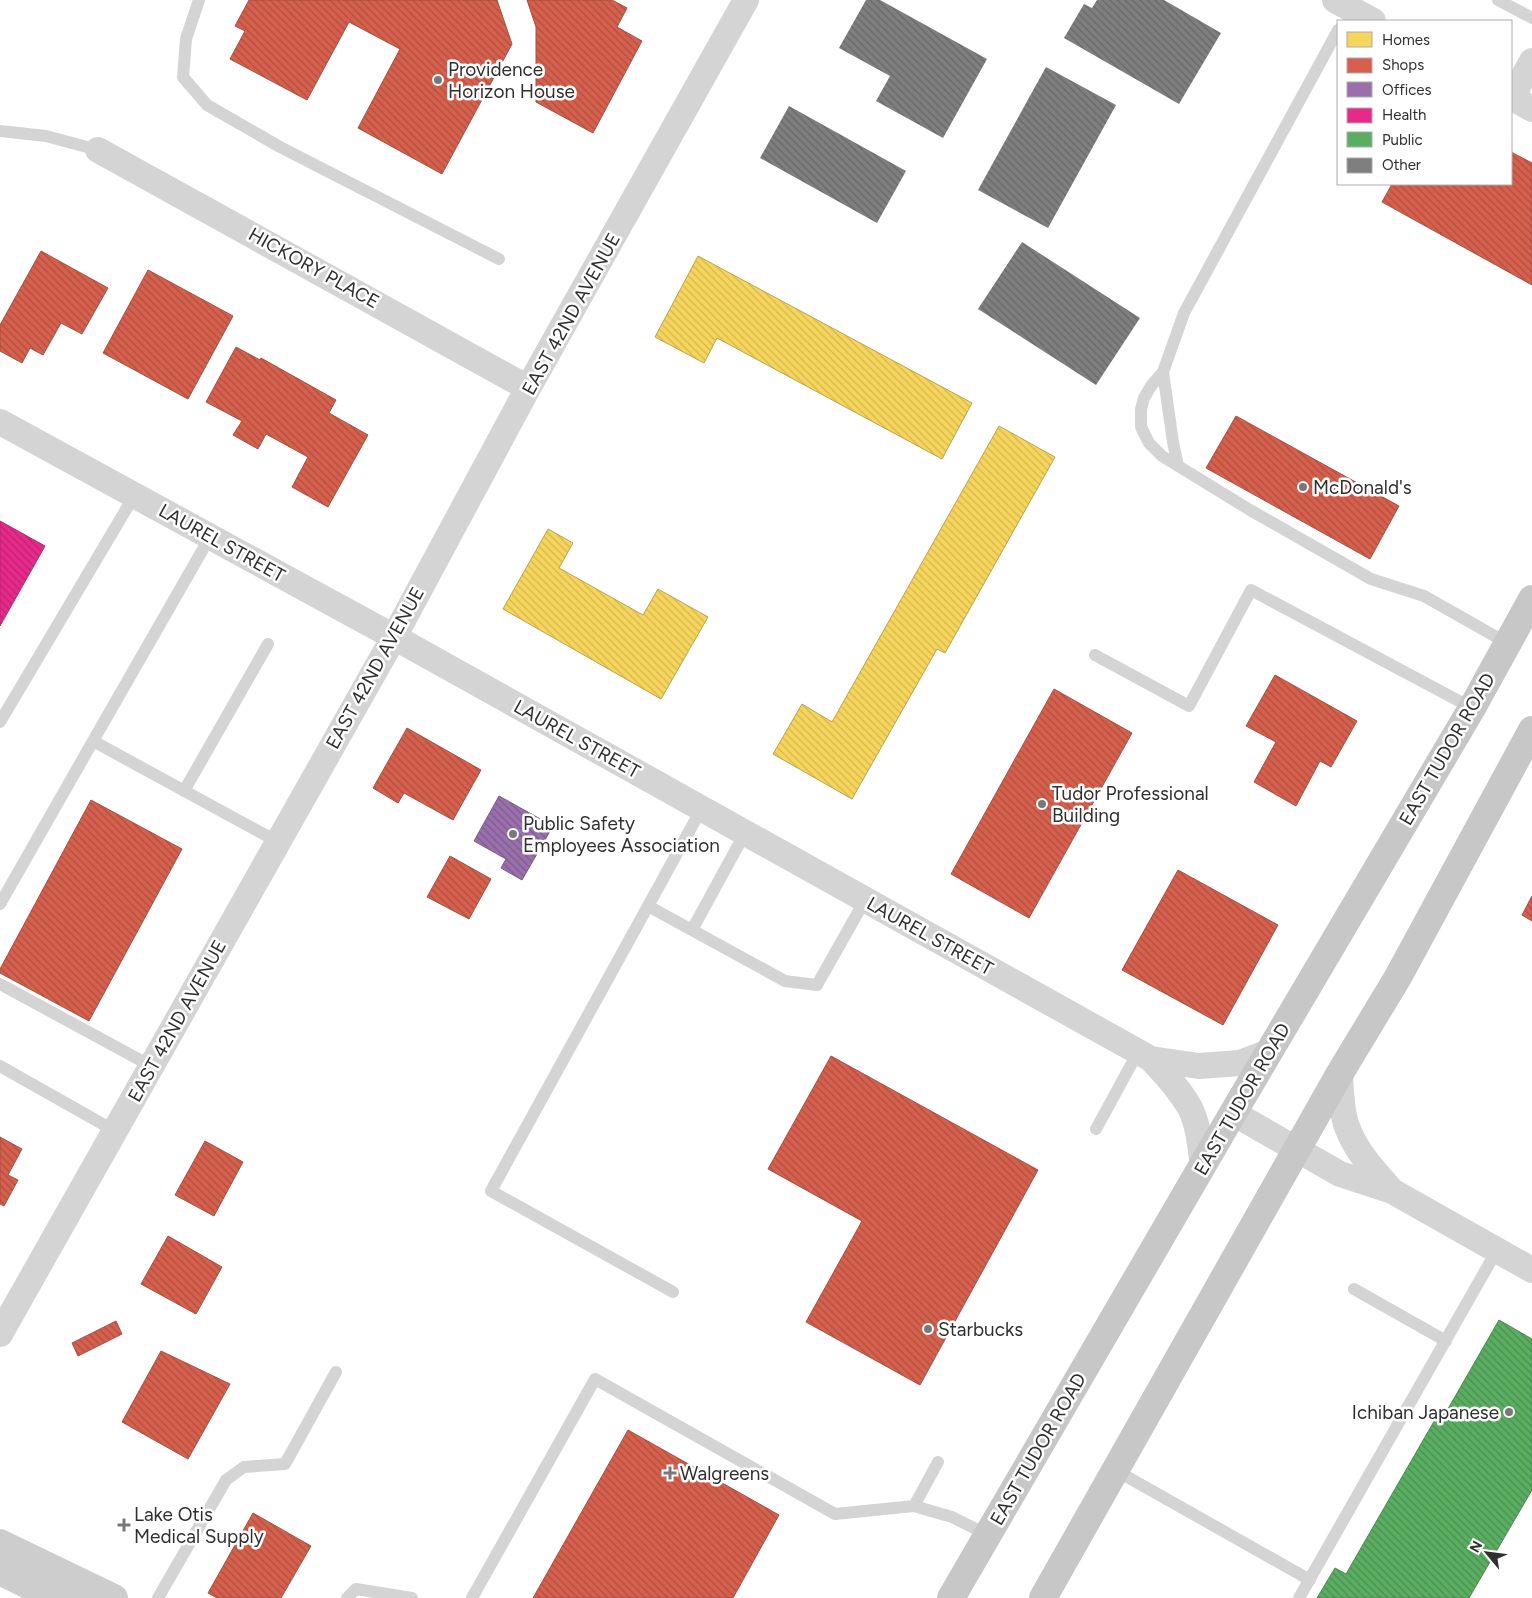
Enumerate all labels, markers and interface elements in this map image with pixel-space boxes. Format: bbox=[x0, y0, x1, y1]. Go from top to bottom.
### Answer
legend bbox=[1337, 20, 1512, 185]
text: Homes bbox=[1382, 31, 1430, 49]
text: Shops bbox=[1382, 56, 1424, 74]
place label: Providence Horizon House bbox=[448, 58, 575, 103]
marker: Providence Horizon House bbox=[432, 74, 444, 86]
text: Offices bbox=[1382, 81, 1432, 99]
text: Health bbox=[1382, 106, 1426, 124]
text: Public bbox=[1382, 131, 1423, 149]
text: Other bbox=[1382, 156, 1421, 174]
street label: HICKORY PLACE bbox=[245, 223, 383, 313]
street label: EAST 42ND AVENUE bbox=[517, 229, 625, 399]
place label: McDonald's bbox=[1313, 476, 1412, 499]
marker: McDonald's bbox=[1297, 481, 1309, 493]
street label: LAUREL STREET bbox=[155, 499, 290, 587]
street label: EAST 42ND AVENUE bbox=[321, 583, 429, 753]
street label: EAST TUDOR ROAD bbox=[1394, 669, 1500, 829]
street label: LAUREL STREET bbox=[510, 695, 645, 783]
place label: Tudor Professional Building bbox=[1052, 782, 1209, 827]
marker: Tudor Professional Building bbox=[1036, 798, 1048, 810]
place label: Public Safety Employees Association bbox=[523, 812, 720, 857]
marker: Public Safety Employees Association bbox=[507, 828, 519, 840]
street label: LAUREL STREET bbox=[863, 892, 998, 980]
street label: EAST 42ND AVENUE bbox=[123, 936, 231, 1106]
street label: EAST TUDOR ROAD bbox=[1189, 1019, 1295, 1179]
place label: Starbucks bbox=[938, 1318, 1023, 1341]
marker: Starbucks bbox=[922, 1323, 934, 1335]
street label: EAST TUDOR ROAD bbox=[985, 1369, 1091, 1529]
place label: Ichiban Japanese bbox=[1352, 1401, 1499, 1424]
marker: Ichiban Japanese bbox=[1503, 1406, 1515, 1418]
place label: Walgreens bbox=[680, 1462, 769, 1485]
marker: Walgreens bbox=[664, 1467, 676, 1479]
place label: Lake Otis Medical Supply bbox=[134, 1503, 264, 1548]
marker: Lake Otis Medical Supply bbox=[118, 1519, 130, 1531]
north arrow bbox=[1462, 1528, 1512, 1578]
text: N bbox=[1466, 1538, 1486, 1556]

